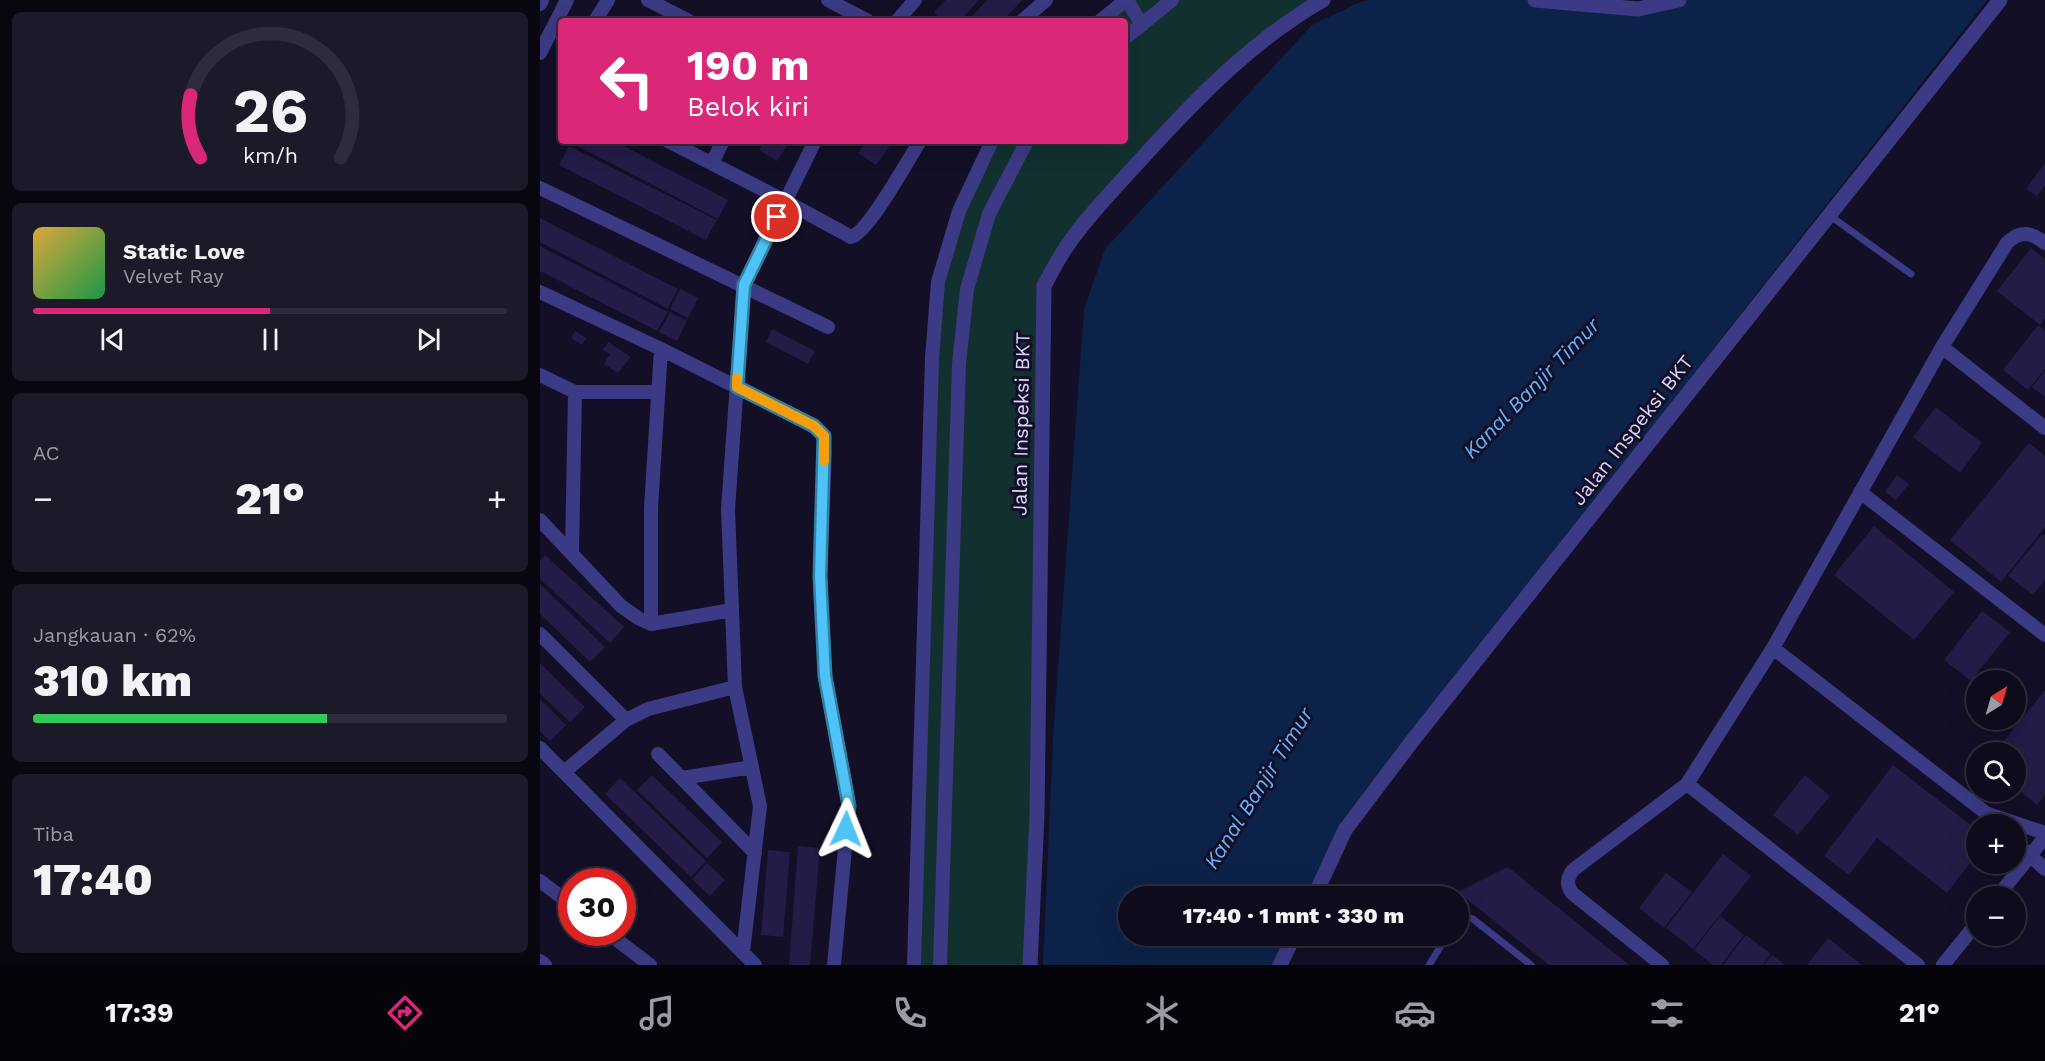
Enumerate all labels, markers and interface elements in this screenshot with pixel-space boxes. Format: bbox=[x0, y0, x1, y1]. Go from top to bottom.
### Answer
text: 190 m bbox=[687, 41, 810, 90]
icon: left bbox=[588, 42, 666, 120]
text: 26 bbox=[232, 74, 308, 147]
text: Belok kiri bbox=[687, 91, 809, 123]
text: km/h bbox=[242, 144, 298, 169]
pin bbox=[751, 191, 802, 242]
icon: arrive bbox=[760, 200, 793, 233]
text: Static Love bbox=[123, 239, 245, 264]
text: Velvet Ray bbox=[123, 264, 224, 288]
water label: Kanal Banjir Timur bbox=[1458, 312, 1605, 463]
icon: previous bbox=[96, 323, 129, 356]
icon: pause bbox=[254, 323, 287, 356]
icon: next bbox=[412, 323, 445, 356]
street label: Jalan Inspeksi BKT bbox=[1007, 332, 1035, 516]
street label: Jalan Inspeksi BKT bbox=[1566, 350, 1698, 510]
text: AC bbox=[33, 441, 59, 465]
text: 21° bbox=[235, 472, 305, 525]
text: − bbox=[33, 479, 53, 518]
text: + bbox=[487, 479, 507, 518]
text: Jangkauan · 62% bbox=[33, 623, 196, 647]
text: 310 km bbox=[33, 654, 192, 707]
north arrow bbox=[1966, 670, 2026, 730]
map controls bbox=[1966, 670, 2026, 946]
water label: Kanal Banjir Timur bbox=[1198, 702, 1318, 873]
button: search bbox=[1966, 742, 2026, 802]
position arrow bbox=[814, 797, 878, 861]
button: + bbox=[1966, 814, 2026, 874]
text: Tiba bbox=[33, 822, 74, 846]
text: 17:40 bbox=[33, 853, 153, 906]
speed limit sign: 30 bbox=[558, 868, 636, 946]
button: − bbox=[1966, 886, 2026, 946]
text: 17:40 · 1 mnt · 330 m bbox=[1183, 903, 1404, 928]
icon: directions bbox=[384, 992, 426, 1034]
icon: music bbox=[636, 992, 678, 1034]
icon: phone bbox=[889, 992, 931, 1034]
icon: climate bbox=[1141, 992, 1183, 1034]
icon: car bbox=[1394, 992, 1436, 1034]
icon: filters bbox=[1646, 992, 1688, 1034]
text: 17:39 bbox=[105, 997, 174, 1029]
text: 21° bbox=[1899, 997, 1940, 1029]

